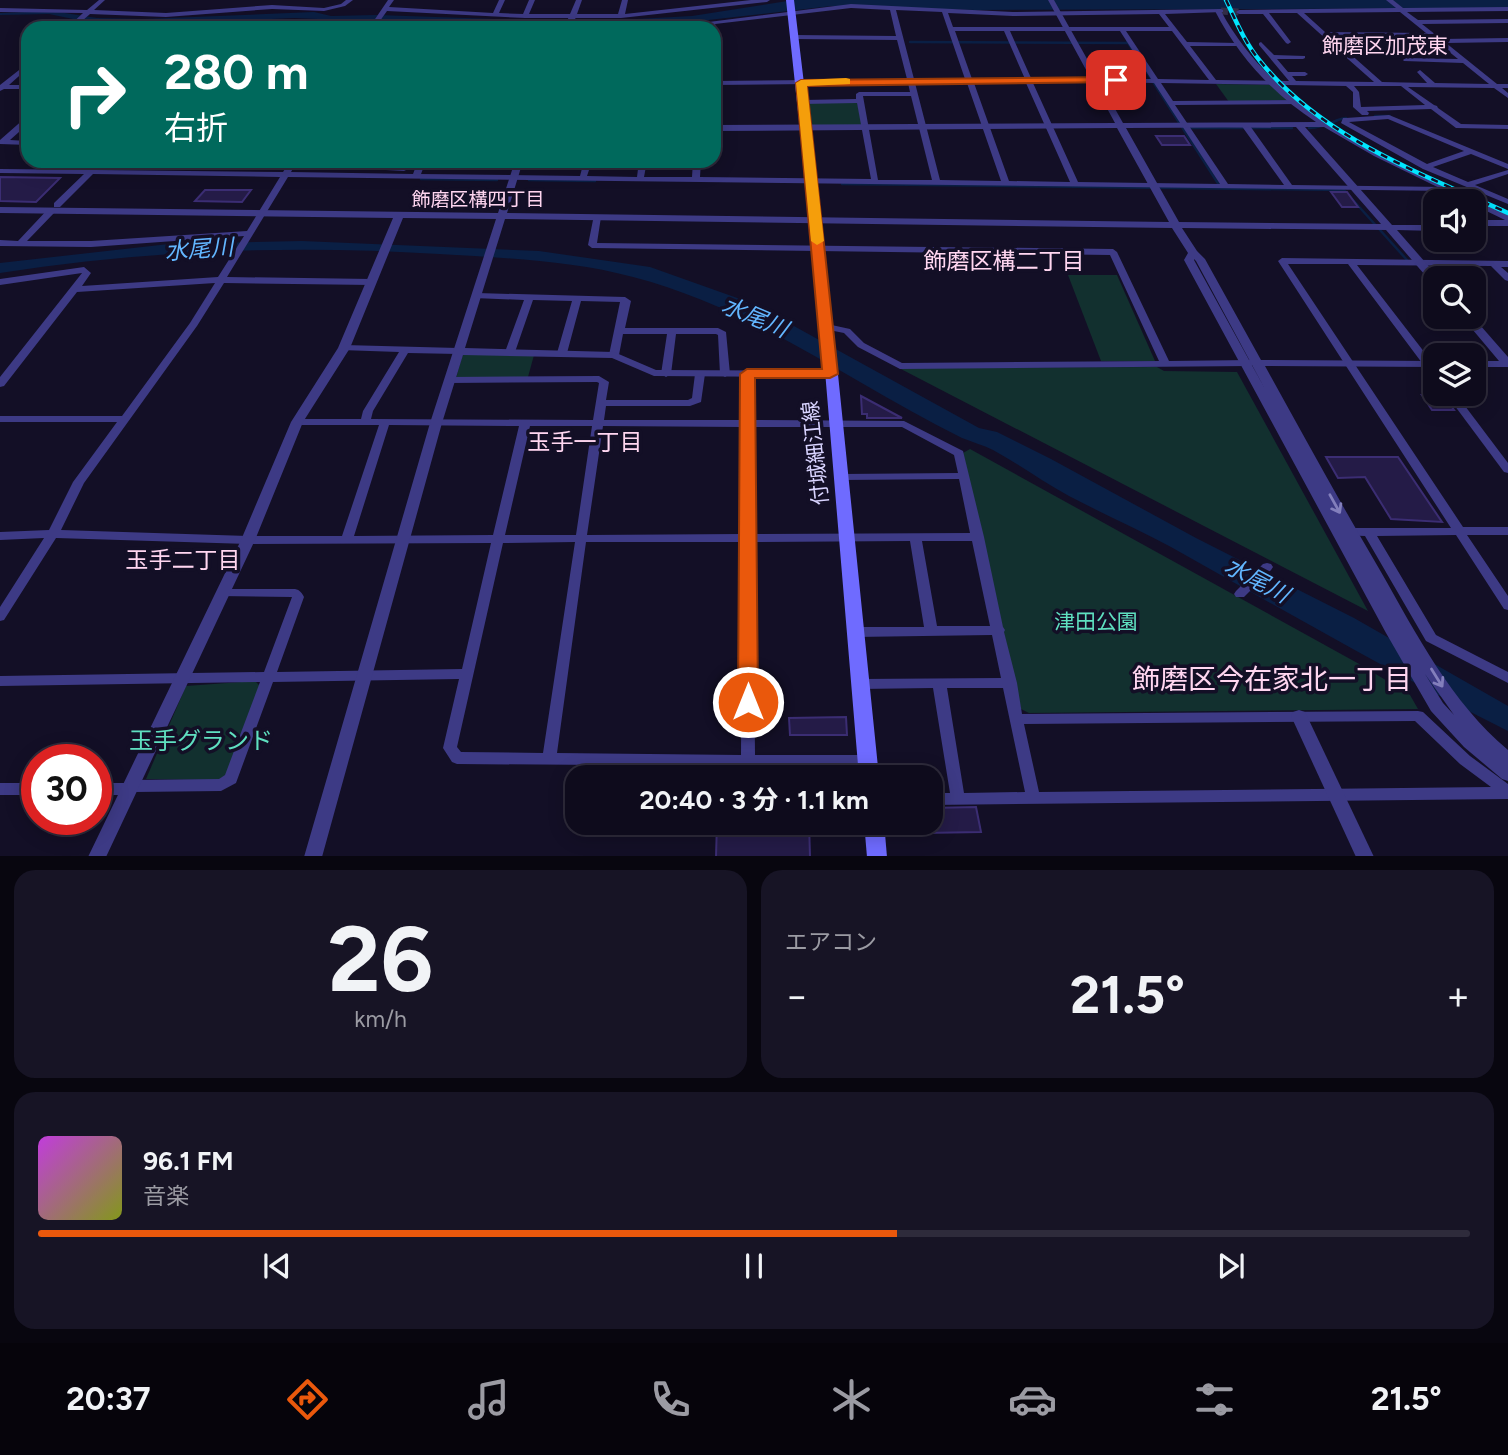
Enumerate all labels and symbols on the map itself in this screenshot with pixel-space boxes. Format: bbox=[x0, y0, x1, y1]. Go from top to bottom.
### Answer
district label: 飾磨区加茂東 bbox=[1322, 33, 1448, 58]
pin bbox=[1086, 50, 1146, 110]
district label: 飾磨区構四丁目 bbox=[411, 188, 545, 211]
water label: 水尾川 bbox=[164, 232, 237, 265]
district label: 飾磨区構二丁目 bbox=[924, 247, 1085, 275]
water label: 水尾川 bbox=[718, 291, 795, 345]
street label: 付城細江線 bbox=[797, 399, 833, 507]
district label: 玉手一丁目 bbox=[528, 428, 643, 456]
one-way arrow bbox=[1328, 493, 1342, 513]
district label: 玉手二丁目 bbox=[126, 546, 241, 574]
water label: 水尾川 bbox=[1220, 551, 1297, 610]
park label: 津田公園 bbox=[1054, 609, 1138, 634]
district label: 飾磨区今在家北一丁目 bbox=[1132, 662, 1412, 696]
position arrow bbox=[711, 665, 785, 739]
one-way arrow bbox=[1431, 668, 1445, 688]
park label: 玉手グランド bbox=[129, 726, 273, 755]
speed limit sign: 30 bbox=[21, 744, 112, 835]

